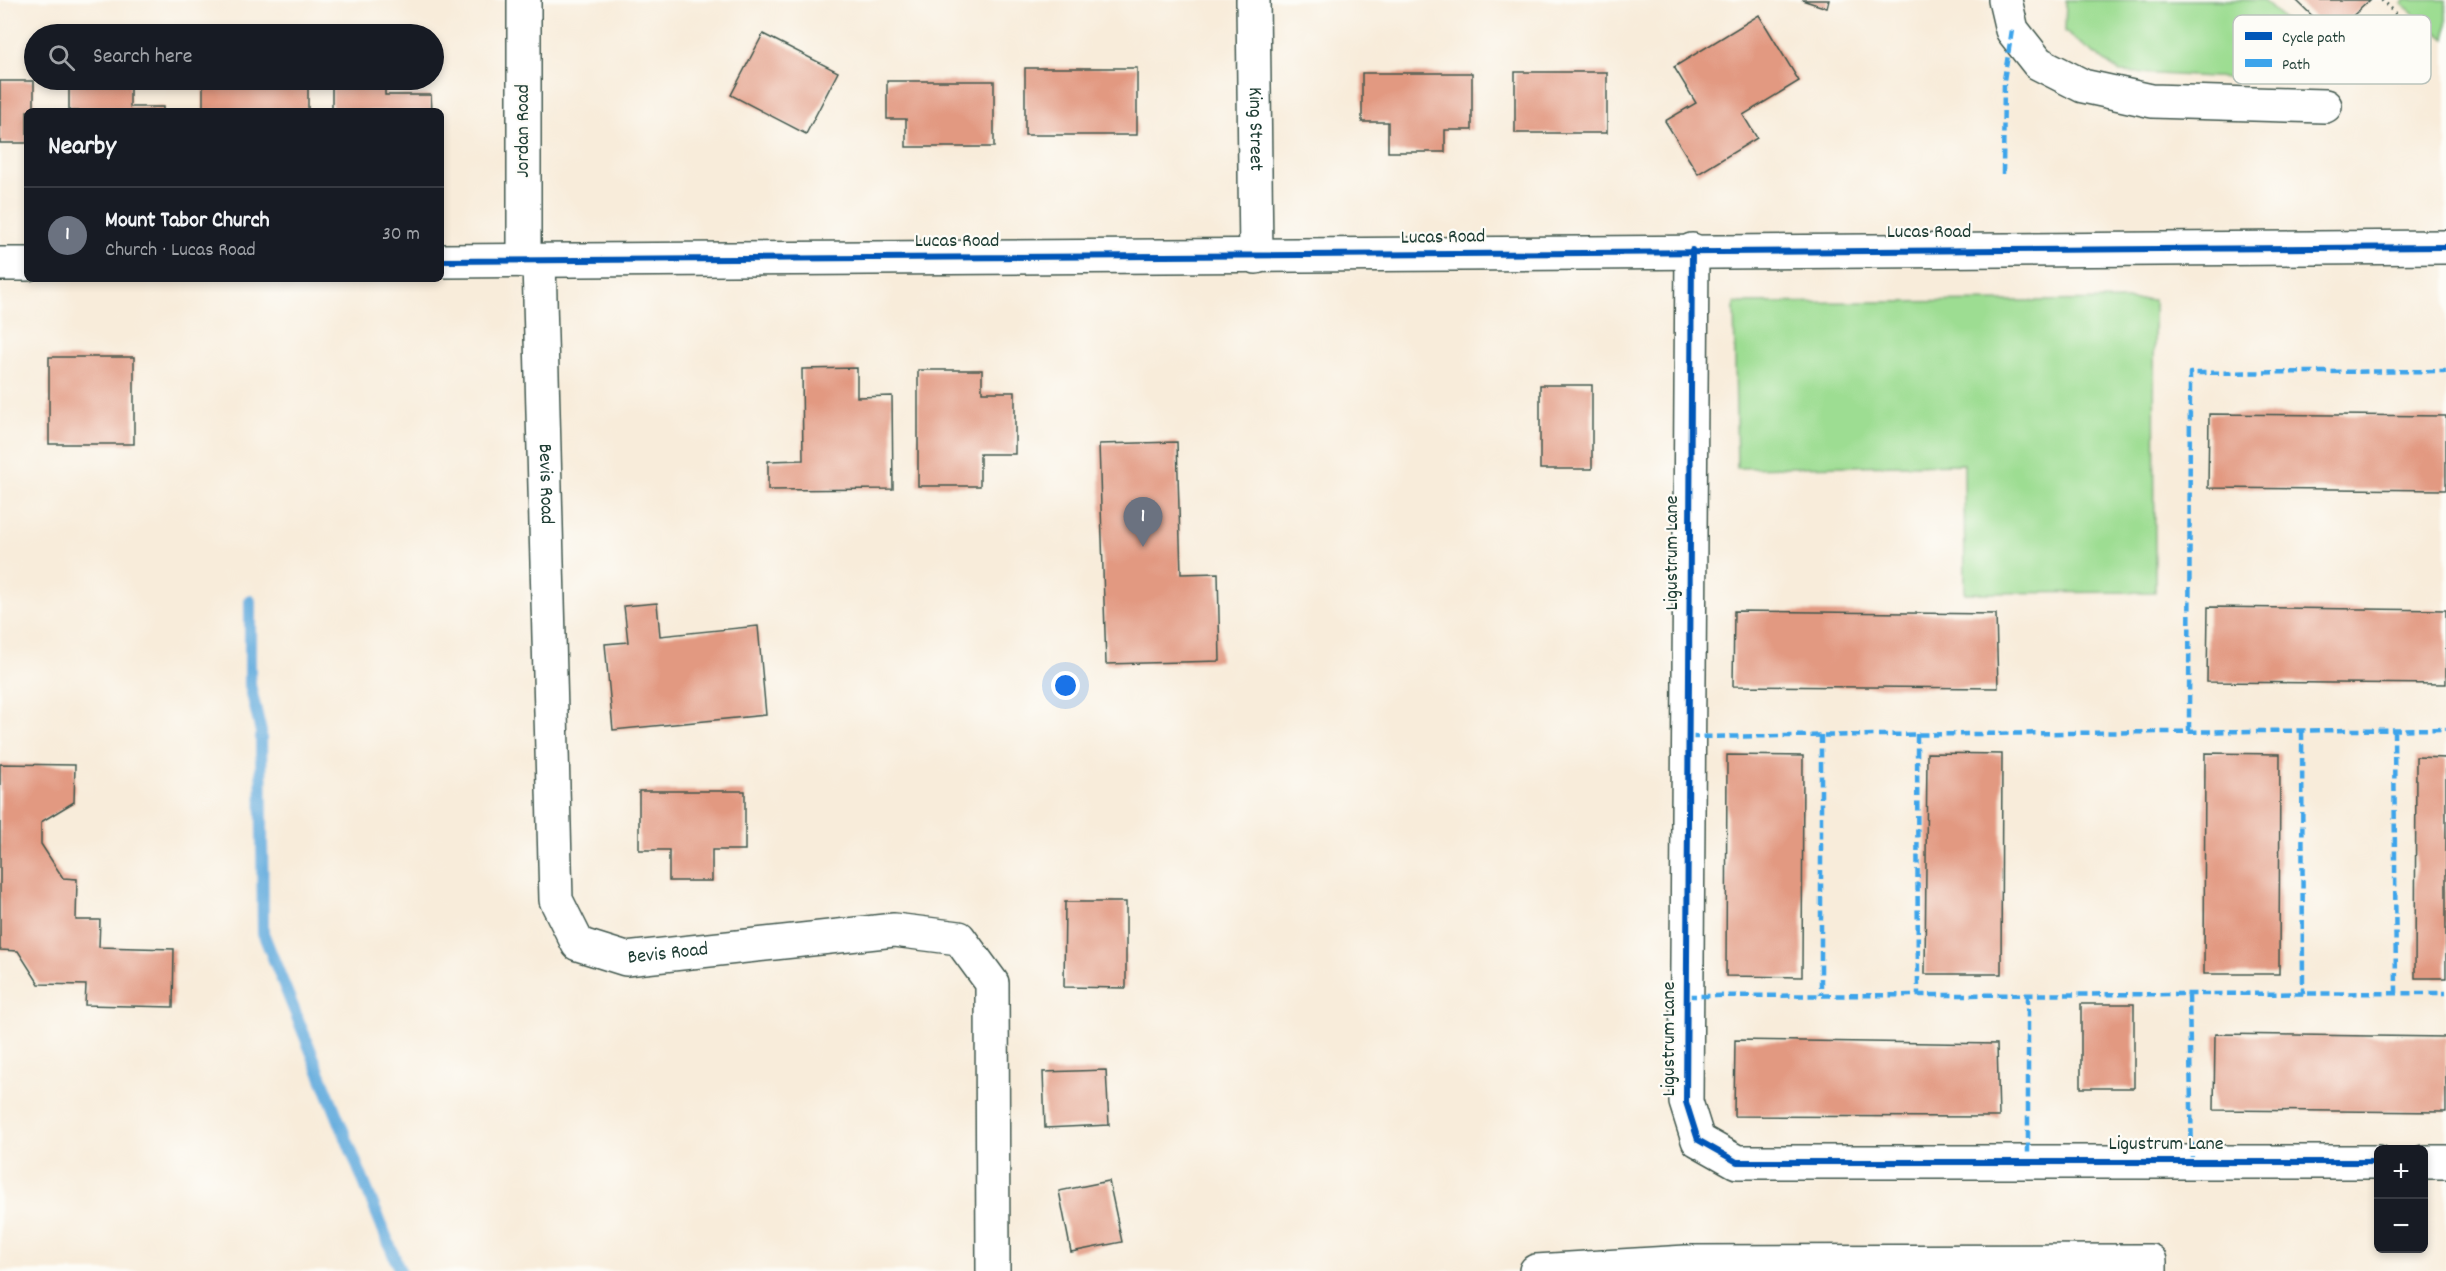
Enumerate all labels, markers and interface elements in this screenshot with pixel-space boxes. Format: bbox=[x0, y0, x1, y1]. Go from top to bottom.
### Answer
legend bbox=[2233, 15, 2431, 84]
search box bbox=[24, 24, 444, 90]
text: Cycle path bbox=[2282, 27, 2345, 50]
icon: search bbox=[45, 41, 78, 74]
text: Search here bbox=[93, 42, 192, 73]
text: Path bbox=[2282, 54, 2310, 77]
street label: Jordan Road bbox=[510, 84, 538, 178]
street label: King Street bbox=[1240, 87, 1269, 171]
text: Nearby bbox=[48, 129, 116, 166]
text: Mount Tabor Church bbox=[105, 206, 270, 237]
street label: Lucas Road bbox=[1887, 219, 1971, 247]
text: 1 bbox=[65, 221, 70, 249]
text: 30 m bbox=[382, 221, 420, 249]
street label: Lucas Road bbox=[1400, 223, 1486, 253]
street label: Lucas Road bbox=[915, 228, 999, 256]
text: Church · Lucas Road bbox=[105, 237, 256, 265]
street label: Bevis Road bbox=[530, 443, 560, 525]
street label: Ligustrum Lane bbox=[1659, 495, 1687, 610]
pin: 1 bbox=[1124, 498, 1162, 547]
your location bbox=[1051, 671, 1080, 700]
street label: Bevis Road bbox=[626, 936, 710, 973]
street label: Ligustrum Lane bbox=[1656, 981, 1684, 1096]
street label: Ligustrum Lane bbox=[2109, 1131, 2224, 1159]
map controls bbox=[2374, 1145, 2428, 1253]
button: + bbox=[2374, 1145, 2428, 1199]
button: − bbox=[2374, 1199, 2428, 1253]

